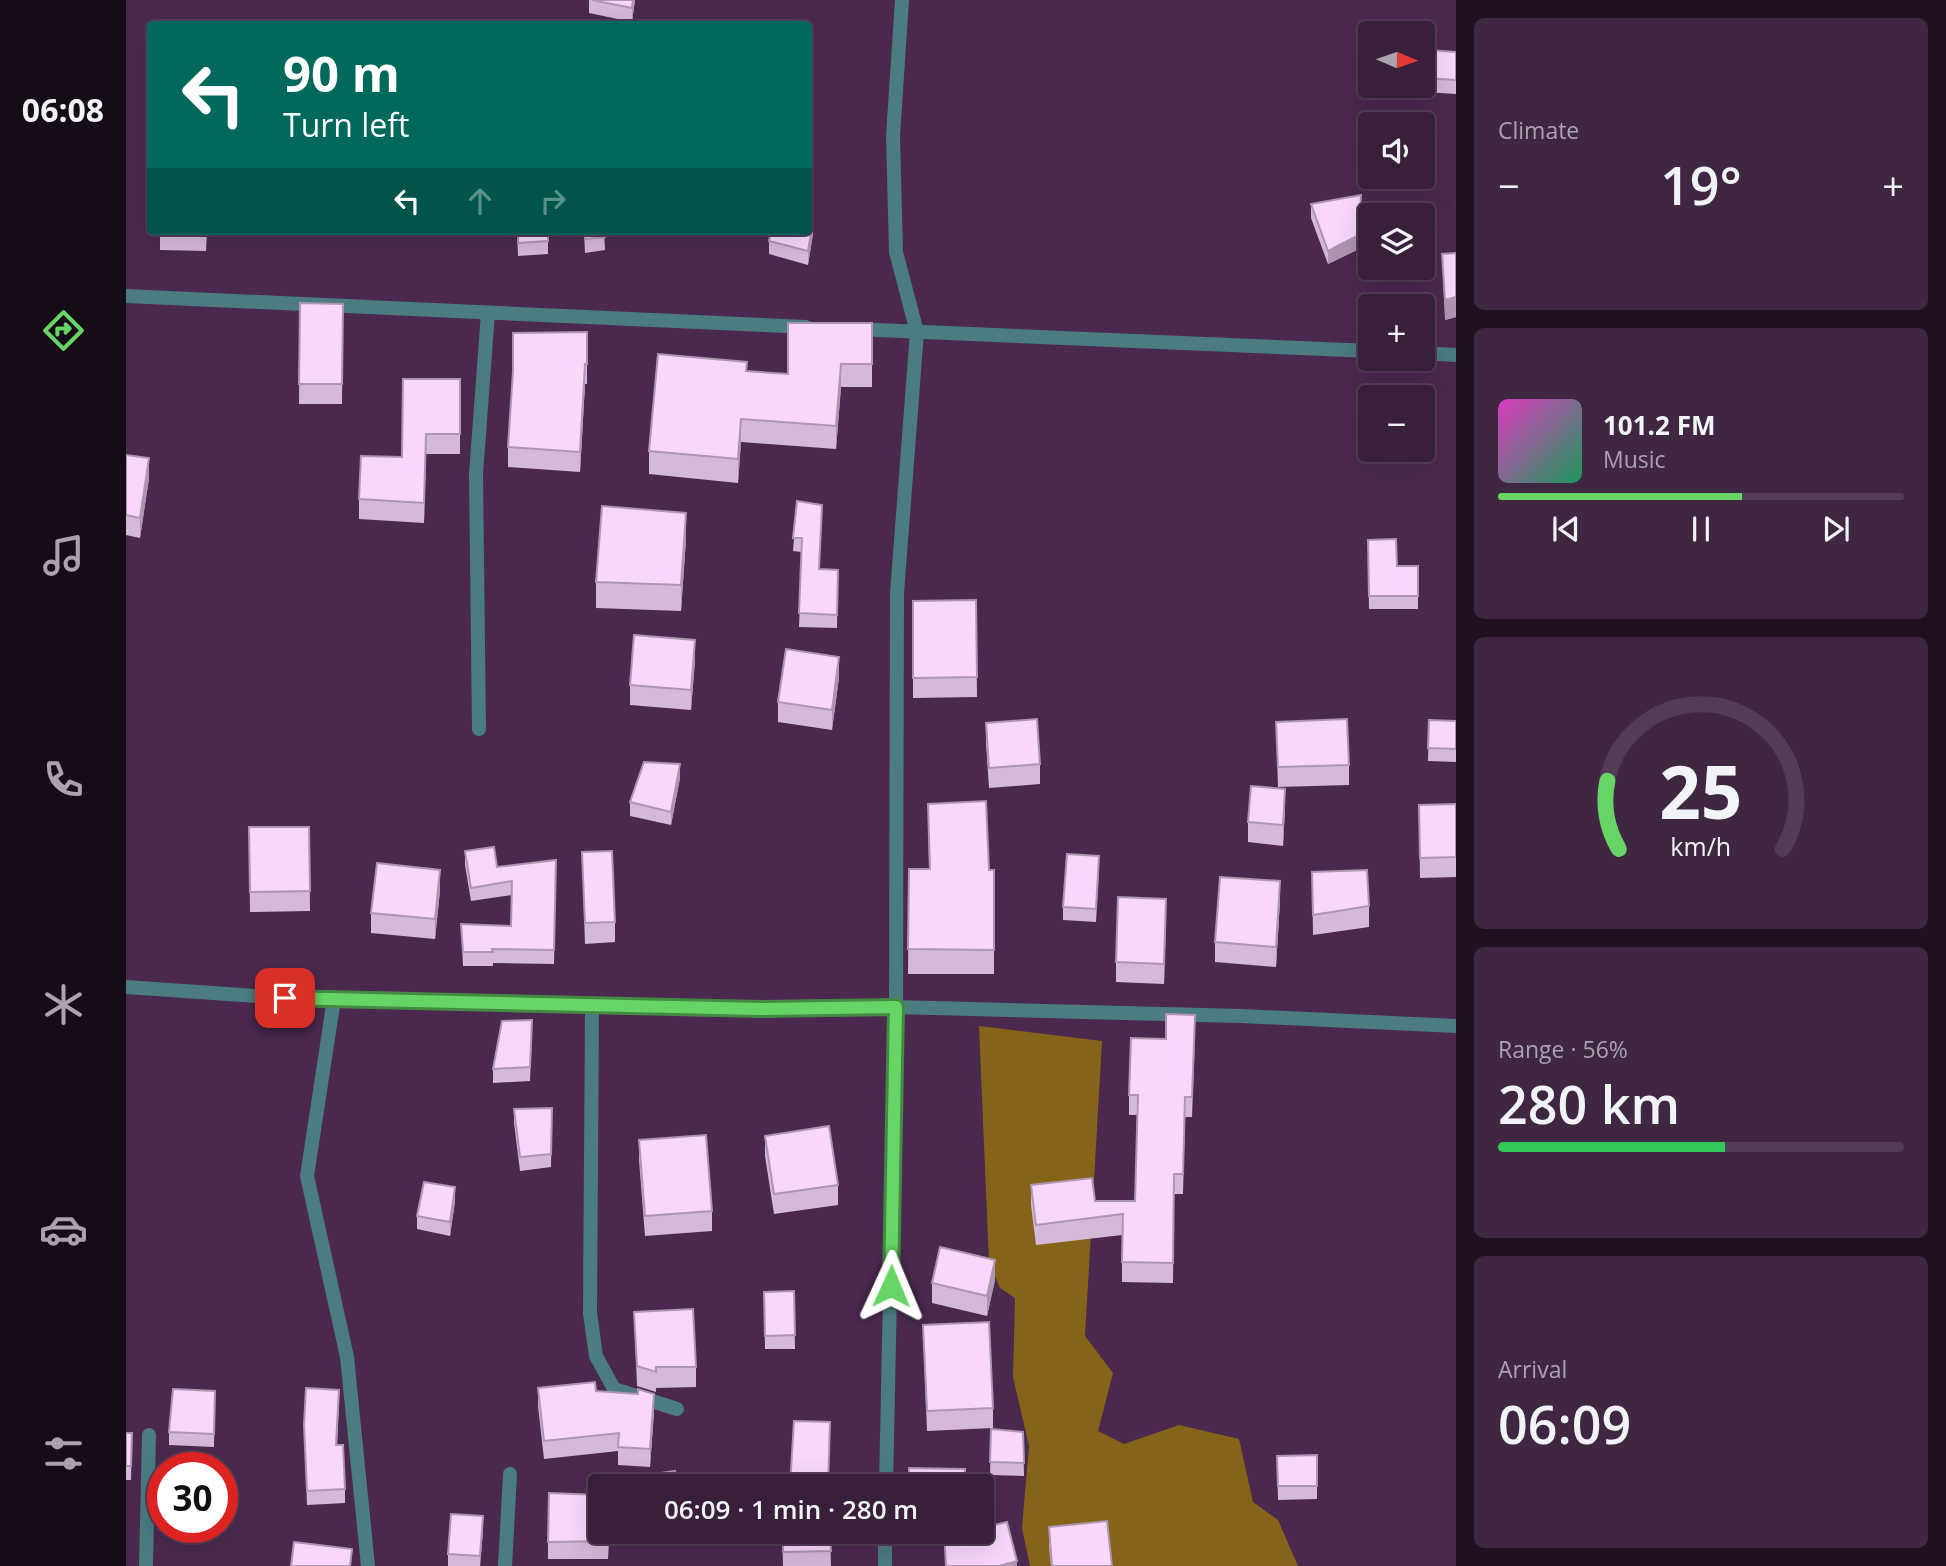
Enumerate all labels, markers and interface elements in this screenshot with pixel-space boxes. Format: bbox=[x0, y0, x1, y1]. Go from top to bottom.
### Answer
north arrow bbox=[1358, 21, 1435, 98]
map controls bbox=[1358, 21, 1435, 462]
text: 90 m bbox=[283, 40, 400, 106]
icon: left bbox=[168, 49, 259, 140]
text: 06:08 bbox=[22, 88, 104, 131]
text: Turn left bbox=[283, 103, 409, 146]
button: sound bbox=[1358, 112, 1435, 189]
text: Climate bbox=[1498, 114, 1579, 146]
text: 19° bbox=[1660, 149, 1742, 220]
text: − bbox=[1498, 159, 1520, 211]
text: + bbox=[1882, 159, 1904, 211]
icon: left bbox=[388, 182, 426, 220]
icon: ahead bbox=[461, 182, 499, 220]
icon: right bbox=[534, 182, 572, 220]
button: layers bbox=[1358, 203, 1435, 280]
button: + bbox=[1358, 294, 1435, 371]
icon: directions bbox=[39, 306, 88, 355]
button: − bbox=[1358, 385, 1435, 462]
text: 101.2 FM bbox=[1603, 407, 1715, 443]
text: Music bbox=[1603, 443, 1666, 475]
icon: previous bbox=[1547, 510, 1585, 548]
icon: pause bbox=[1682, 510, 1720, 548]
icon: next bbox=[1817, 510, 1855, 548]
icon: music bbox=[39, 531, 88, 580]
text: 25 bbox=[1659, 741, 1743, 840]
icon: phone bbox=[39, 755, 88, 804]
text: km/h bbox=[1671, 829, 1731, 863]
pin bbox=[255, 968, 315, 1028]
icon: arrive bbox=[266, 979, 304, 1017]
icon: climate bbox=[39, 980, 88, 1029]
text: Range · 56% bbox=[1498, 1033, 1628, 1065]
text: 280 km bbox=[1498, 1068, 1680, 1139]
icon: car bbox=[39, 1205, 88, 1254]
position arrow bbox=[854, 1249, 928, 1323]
text: Arrival bbox=[1498, 1353, 1567, 1385]
text: 06:09 bbox=[1498, 1388, 1631, 1459]
icon: filters bbox=[39, 1429, 88, 1478]
speed limit sign: 30 bbox=[147, 1452, 238, 1543]
text: 06:09 · 1 min · 280 m bbox=[664, 1491, 918, 1527]

